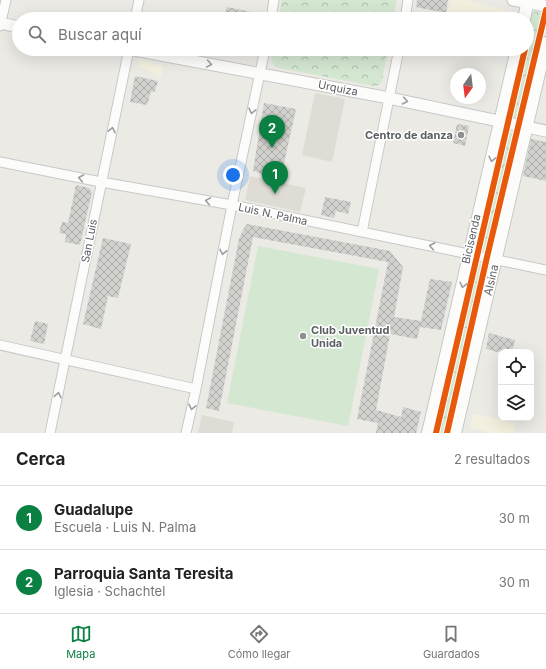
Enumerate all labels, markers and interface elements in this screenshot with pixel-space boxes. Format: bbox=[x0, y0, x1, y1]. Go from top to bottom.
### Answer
search box bbox=[12, 12, 534, 56]
icon: search bbox=[26, 23, 48, 45]
text: Buscar aquí bbox=[58, 25, 142, 44]
one-way arrow bbox=[206, 59, 212, 67]
north arrow bbox=[450, 68, 486, 104]
street label: Urquiza bbox=[317, 77, 359, 99]
one-way arrow bbox=[402, 97, 409, 105]
one-way arrow bbox=[248, 108, 256, 114]
pin: 2 bbox=[259, 115, 285, 148]
one-way arrow bbox=[107, 127, 115, 133]
place label: Centro de danza bbox=[365, 128, 453, 142]
marker: Centro de danza bbox=[456, 130, 466, 140]
one-way arrow bbox=[489, 155, 497, 162]
pin: 1 bbox=[262, 161, 288, 194]
your location bbox=[223, 165, 243, 185]
one-way arrow bbox=[77, 174, 84, 183]
one-way arrow bbox=[205, 197, 212, 206]
street label: Luis N. Palma bbox=[237, 200, 309, 228]
street label: Bicisenda bbox=[459, 213, 483, 265]
street label: San Luis bbox=[78, 218, 100, 264]
one-way arrow bbox=[429, 242, 435, 250]
one-way arrow bbox=[219, 249, 227, 255]
street label: Alsina bbox=[481, 263, 501, 297]
one-way arrow bbox=[459, 282, 467, 288]
place label: Club Juventud Unida bbox=[311, 323, 389, 350]
marker: Club Juventud Unida bbox=[298, 331, 308, 341]
map controls bbox=[498, 349, 534, 421]
button: locate bbox=[498, 349, 534, 385]
button: layers bbox=[498, 385, 534, 421]
one-way arrow bbox=[53, 392, 61, 398]
one-way arrow bbox=[188, 403, 197, 410]
text: Cerca bbox=[16, 449, 65, 469]
text: 2 resultados bbox=[454, 451, 530, 467]
text: Guadalupe bbox=[54, 500, 133, 519]
text: 1 bbox=[26, 510, 32, 526]
text: 30 m bbox=[499, 510, 530, 526]
text: Escuela · Luis N. Palma bbox=[54, 519, 196, 535]
text: Parroquia Santa Teresita bbox=[54, 564, 233, 583]
text: 2 bbox=[25, 574, 33, 590]
text: 30 m bbox=[499, 574, 530, 590]
text: Iglesia · Schachtel bbox=[54, 583, 165, 599]
tab: Mapa bbox=[66, 623, 95, 661]
tab: Cómo llegar bbox=[228, 623, 290, 661]
tab: Guardados bbox=[423, 623, 480, 661]

